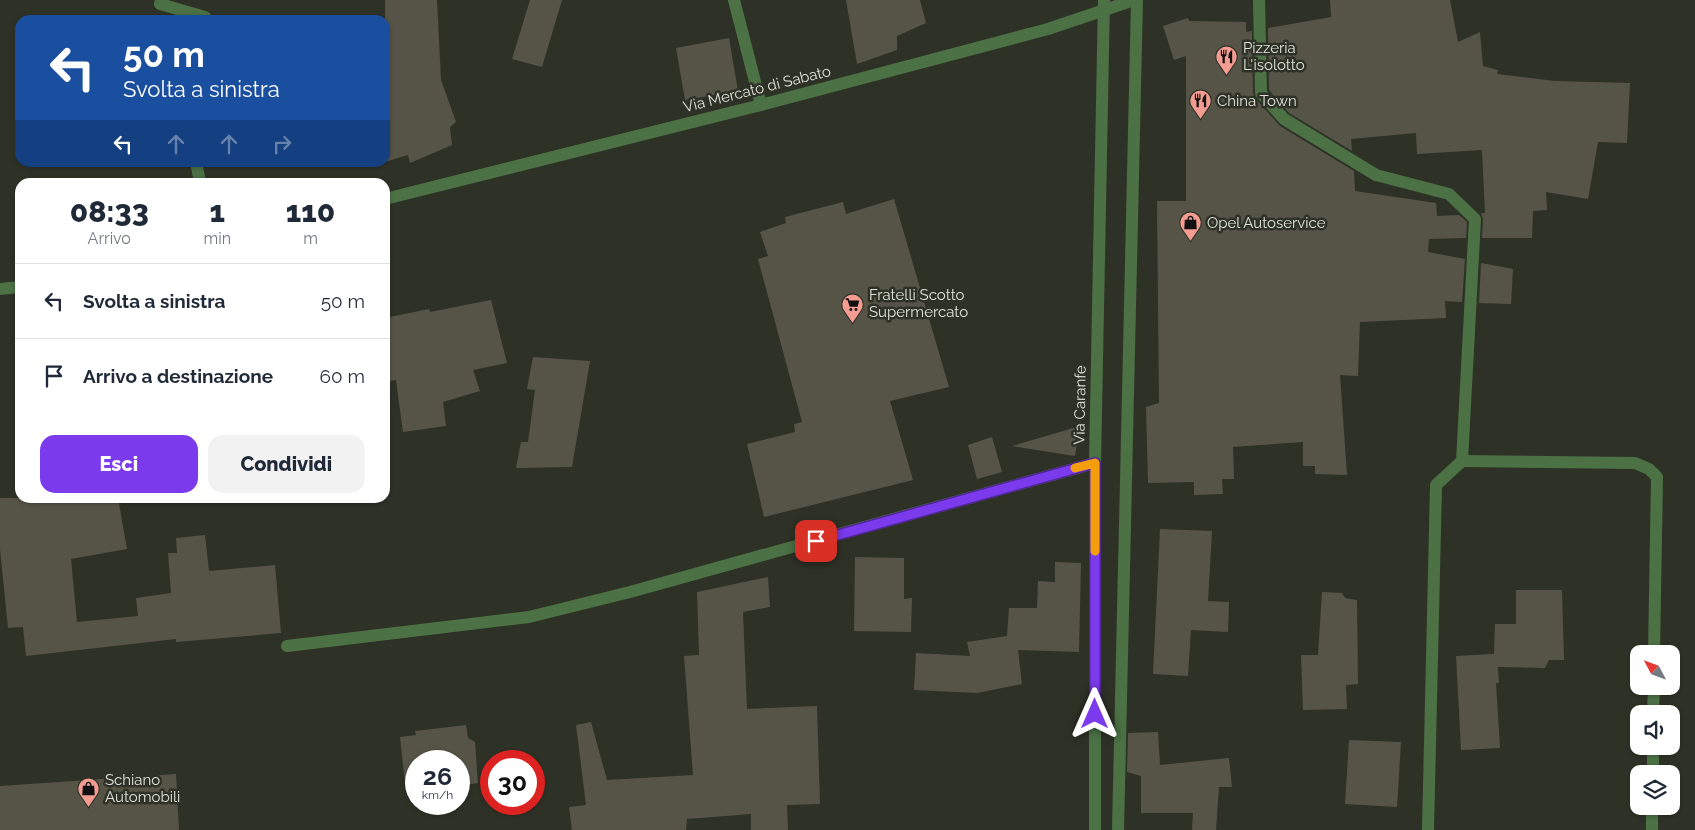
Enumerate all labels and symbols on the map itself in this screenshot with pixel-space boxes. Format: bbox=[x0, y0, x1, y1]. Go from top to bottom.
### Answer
place label: Pizzeria L'isolotto bbox=[1243, 39, 1305, 74]
restaurant icon: Pizzeria L'isolotto bbox=[1215, 45, 1239, 76]
street label: Via Mercato di Sabato bbox=[681, 62, 833, 116]
restaurant icon: China Town bbox=[1189, 89, 1213, 120]
place label: China Town bbox=[1217, 92, 1297, 110]
shop icon: Opel Autoservice bbox=[1179, 211, 1203, 242]
place label: Opel Autoservice bbox=[1207, 214, 1326, 232]
place label: Fratelli Scotto Supermercato bbox=[869, 286, 968, 321]
supermarket icon: Fratelli Scotto Supermercato bbox=[841, 292, 865, 323]
street label: Via Caranfe bbox=[1070, 365, 1090, 445]
pin bbox=[795, 520, 837, 562]
north arrow bbox=[1630, 645, 1680, 695]
position arrow bbox=[1068, 687, 1120, 739]
speed limit sign: 30 bbox=[480, 750, 545, 815]
place label: Schiano Automobili bbox=[105, 771, 180, 806]
shop icon: Schiano Automobili bbox=[77, 777, 101, 808]

